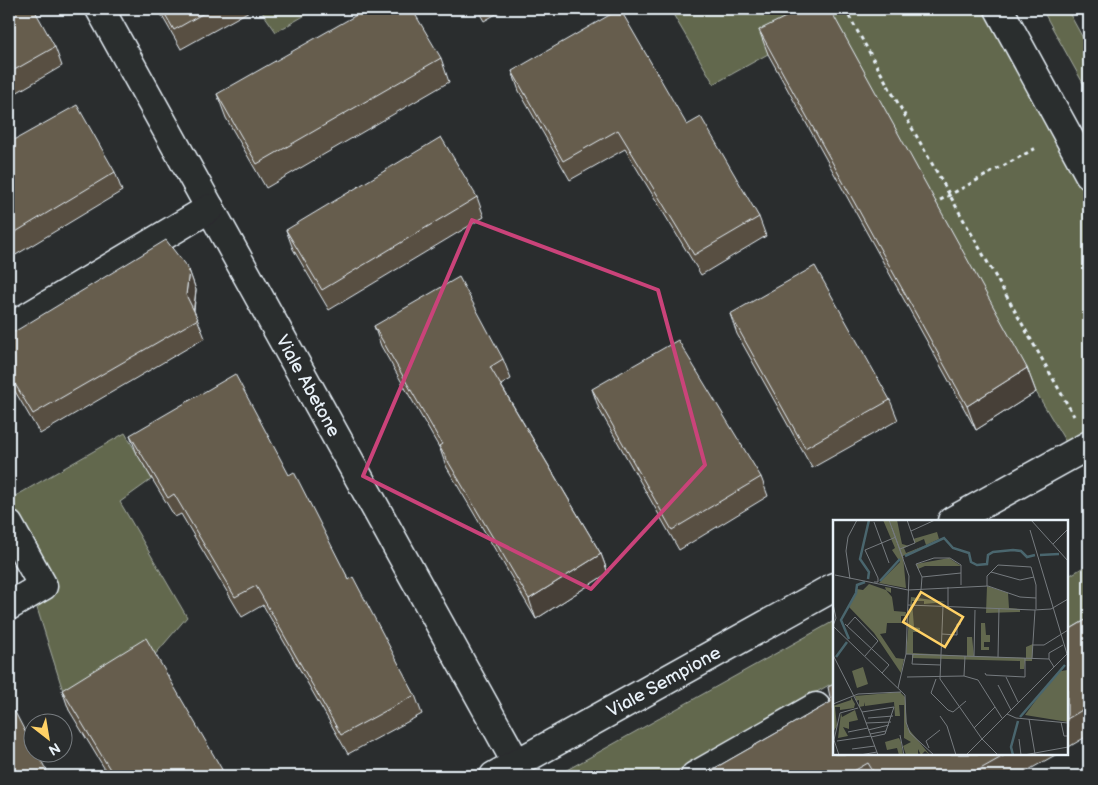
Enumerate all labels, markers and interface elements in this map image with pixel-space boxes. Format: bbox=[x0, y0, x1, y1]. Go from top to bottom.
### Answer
street label: Viale Abetone bbox=[271, 332, 345, 441]
inset map bbox=[833, 520, 1068, 755]
street label: Viale Sempione bbox=[603, 642, 725, 722]
north arrow bbox=[22, 712, 72, 762]
text: N bbox=[46, 739, 63, 759]

